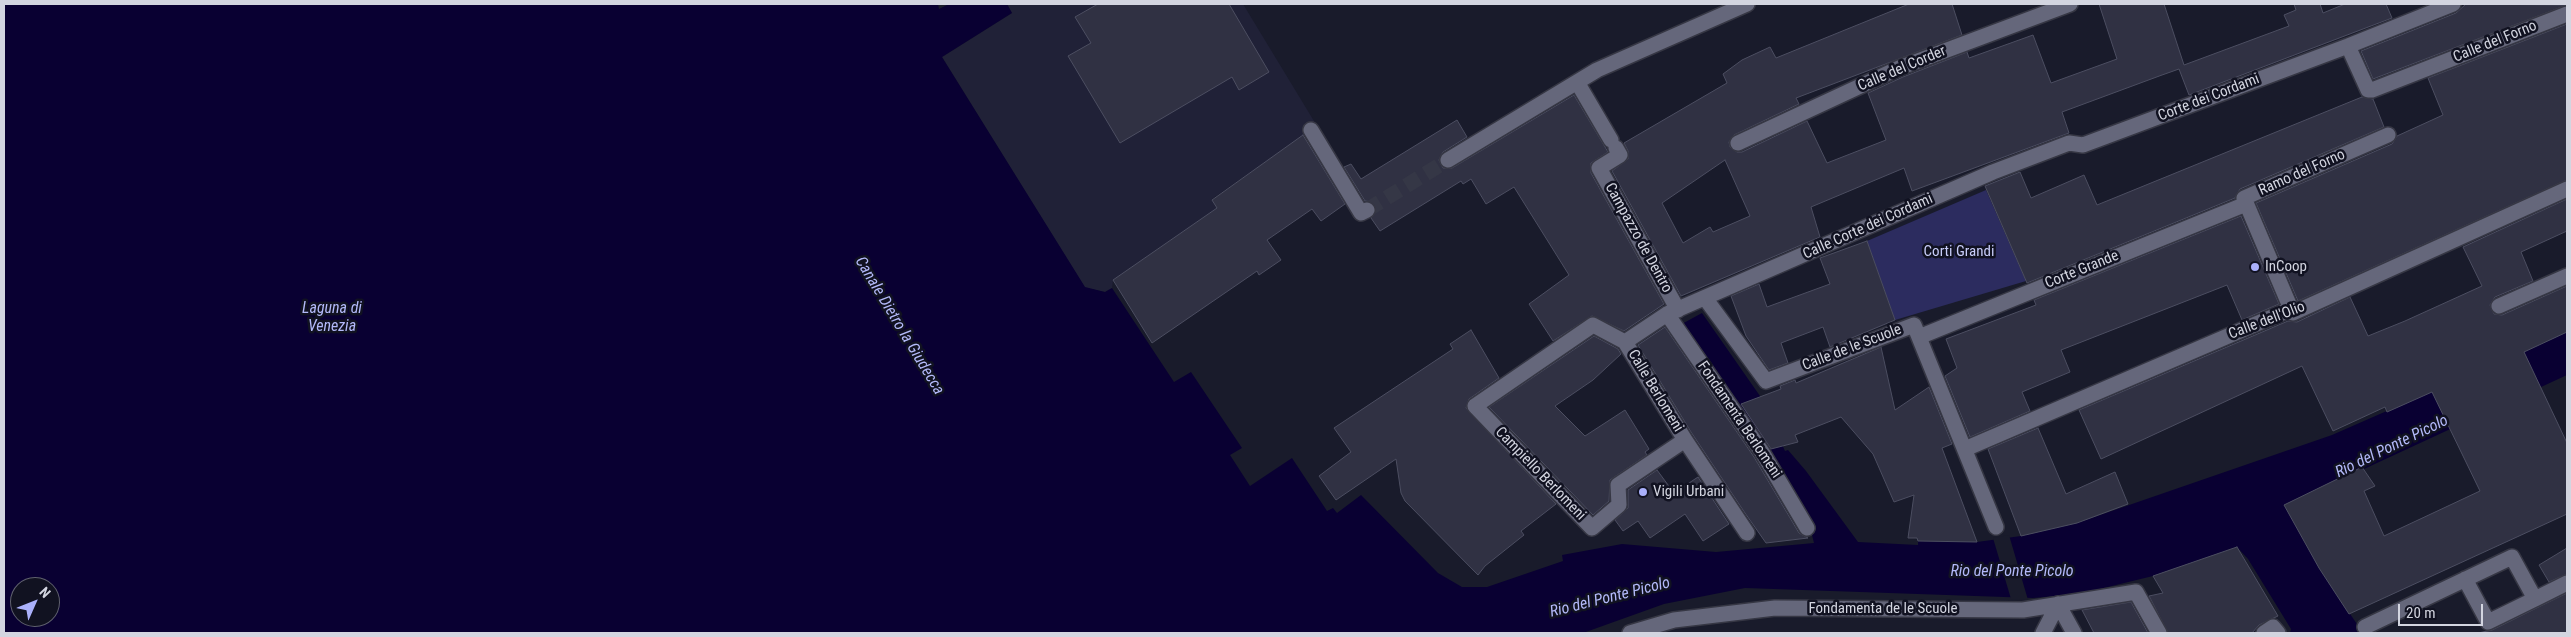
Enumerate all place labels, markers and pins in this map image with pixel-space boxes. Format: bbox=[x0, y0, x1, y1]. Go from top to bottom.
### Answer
place label: InCoop bbox=[2265, 258, 2307, 276]
marker: InCoop bbox=[2249, 261, 2261, 273]
place label: Vigili Urbani bbox=[1653, 483, 1724, 501]
marker: Vigili Urbani bbox=[1637, 486, 1649, 498]

